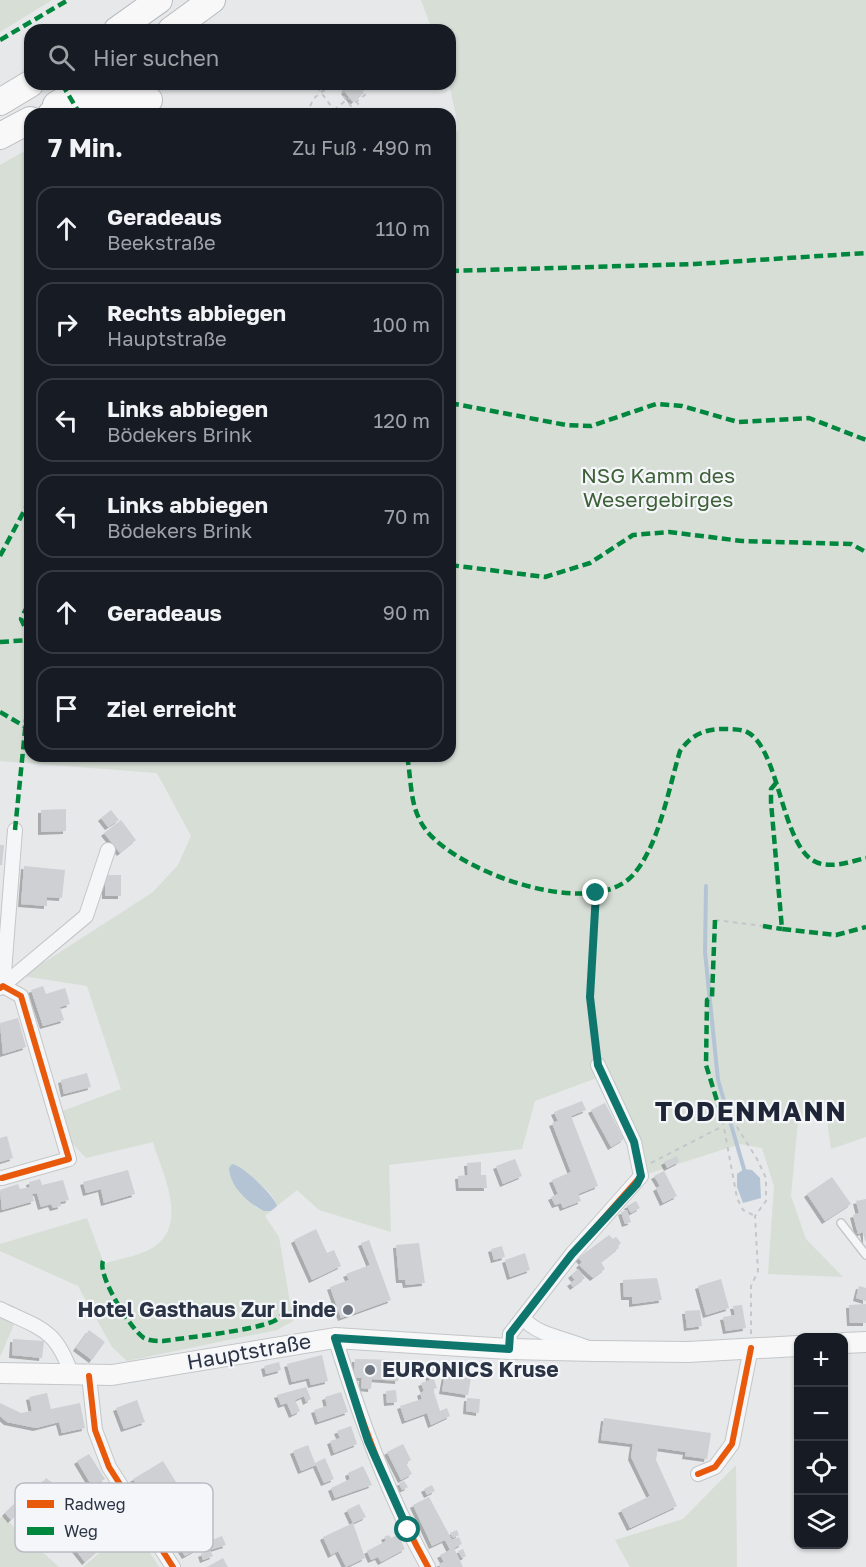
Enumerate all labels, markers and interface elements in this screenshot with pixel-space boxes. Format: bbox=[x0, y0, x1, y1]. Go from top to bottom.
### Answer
search box bbox=[24, 24, 456, 90]
icon: search bbox=[45, 41, 78, 74]
text: Hier suchen bbox=[93, 44, 219, 71]
text: 7 Min. bbox=[48, 132, 123, 163]
text: Zu Fuß · 490 m bbox=[292, 135, 432, 159]
text: Geradeaus bbox=[107, 203, 222, 230]
icon: ahead bbox=[50, 212, 83, 245]
text: 110 m bbox=[376, 216, 430, 240]
text: Beekstraße bbox=[107, 230, 216, 254]
text: Rechts abbiegen bbox=[107, 299, 286, 326]
icon: right bbox=[50, 308, 83, 341]
text: 100 m bbox=[373, 312, 430, 336]
text: Hauptstraße bbox=[107, 326, 227, 350]
text: Links abbiegen bbox=[107, 395, 268, 422]
icon: left bbox=[50, 404, 83, 437]
text: 120 m bbox=[374, 408, 430, 432]
text: Bödekers Brink bbox=[107, 422, 252, 446]
park label: NSG Kamm des Wesergebirges bbox=[581, 462, 735, 512]
text: Links abbiegen bbox=[107, 491, 268, 518]
icon: left bbox=[50, 500, 83, 533]
text: 70 m bbox=[384, 504, 430, 528]
text: Bödekers Brink bbox=[107, 518, 252, 542]
icon: ahead bbox=[50, 596, 83, 629]
text: Geradeaus bbox=[107, 599, 222, 626]
text: 90 m bbox=[383, 600, 430, 624]
icon: arrive bbox=[50, 692, 83, 725]
text: Ziel erreicht bbox=[107, 695, 236, 722]
route end bbox=[582, 879, 608, 905]
district label: TODENMANN bbox=[655, 1095, 847, 1127]
place label: Hotel Gasthaus Zur Linde bbox=[78, 1296, 336, 1322]
marker: Hotel Gasthaus Zur Linde bbox=[341, 1303, 355, 1317]
street label: Hauptstraße bbox=[185, 1327, 313, 1375]
map controls bbox=[794, 1333, 848, 1549]
button: + bbox=[794, 1333, 848, 1387]
place label: EURONICS Kruse bbox=[382, 1356, 559, 1382]
marker: EURONICS Kruse bbox=[363, 1363, 377, 1377]
button: − bbox=[794, 1387, 848, 1441]
button: locate bbox=[794, 1441, 848, 1495]
legend bbox=[15, 1483, 213, 1552]
text: Radweg bbox=[64, 1494, 126, 1514]
button: layers bbox=[794, 1495, 848, 1549]
route start bbox=[394, 1516, 420, 1542]
text: Weg bbox=[64, 1521, 98, 1541]

